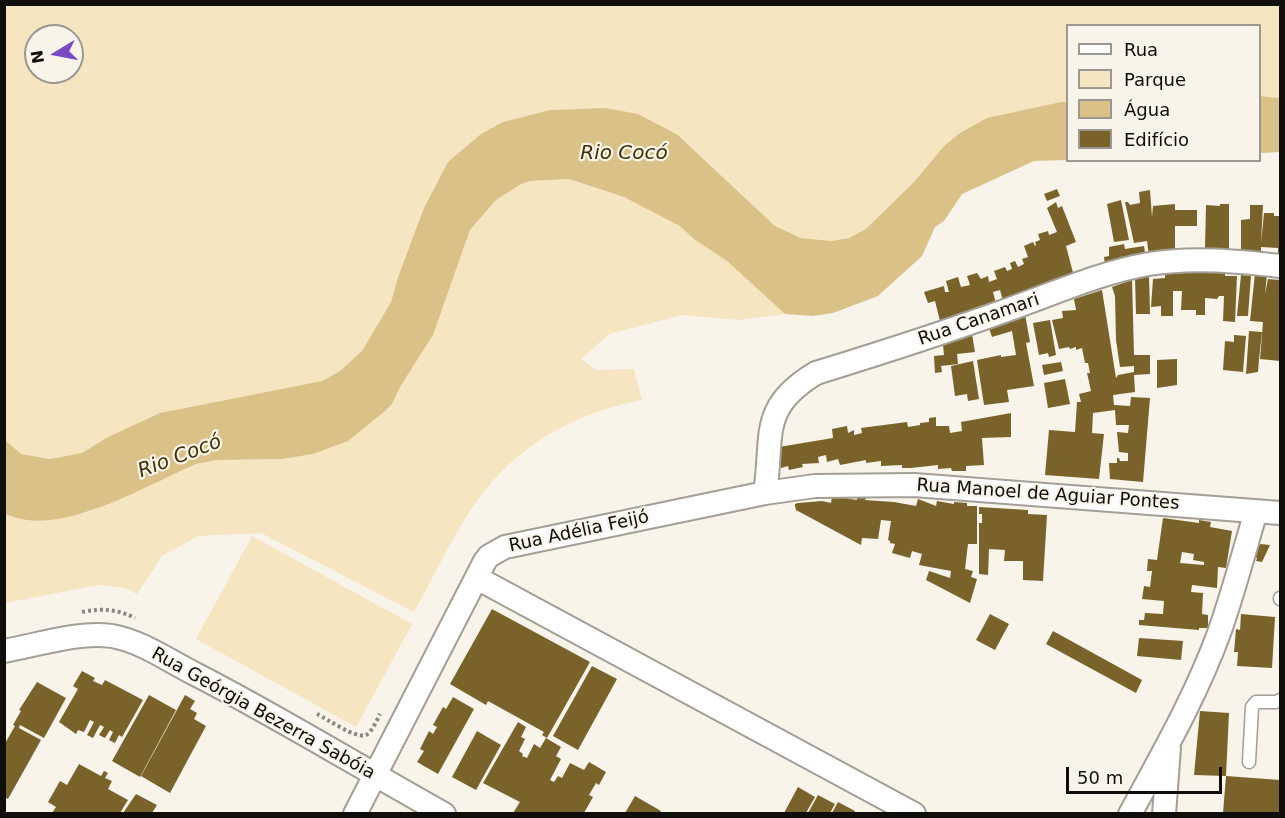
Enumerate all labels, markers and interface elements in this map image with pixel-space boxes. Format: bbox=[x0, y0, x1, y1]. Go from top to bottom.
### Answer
north arrow bbox=[24, 24, 84, 84]
legend bbox=[1066, 24, 1261, 162]
text: Rua bbox=[1124, 39, 1158, 60]
text: N bbox=[27, 49, 48, 65]
text: Parque bbox=[1124, 69, 1186, 90]
text: Água bbox=[1124, 99, 1170, 120]
text: Edifício bbox=[1124, 129, 1189, 150]
water label: Rio Cocó bbox=[580, 142, 668, 166]
street label: Rua Canamari bbox=[916, 289, 1042, 351]
water label: Rio Cocó bbox=[135, 430, 225, 484]
street label: Rua Manoel de Aguiar Pontes bbox=[916, 475, 1180, 515]
street label: Rua Adélia Feijó bbox=[507, 507, 651, 557]
street label: Rua Geórgia Bezerra Sabóia bbox=[147, 643, 379, 785]
scale bar bbox=[1069, 755, 1225, 793]
text: 50 m bbox=[1077, 767, 1123, 788]

